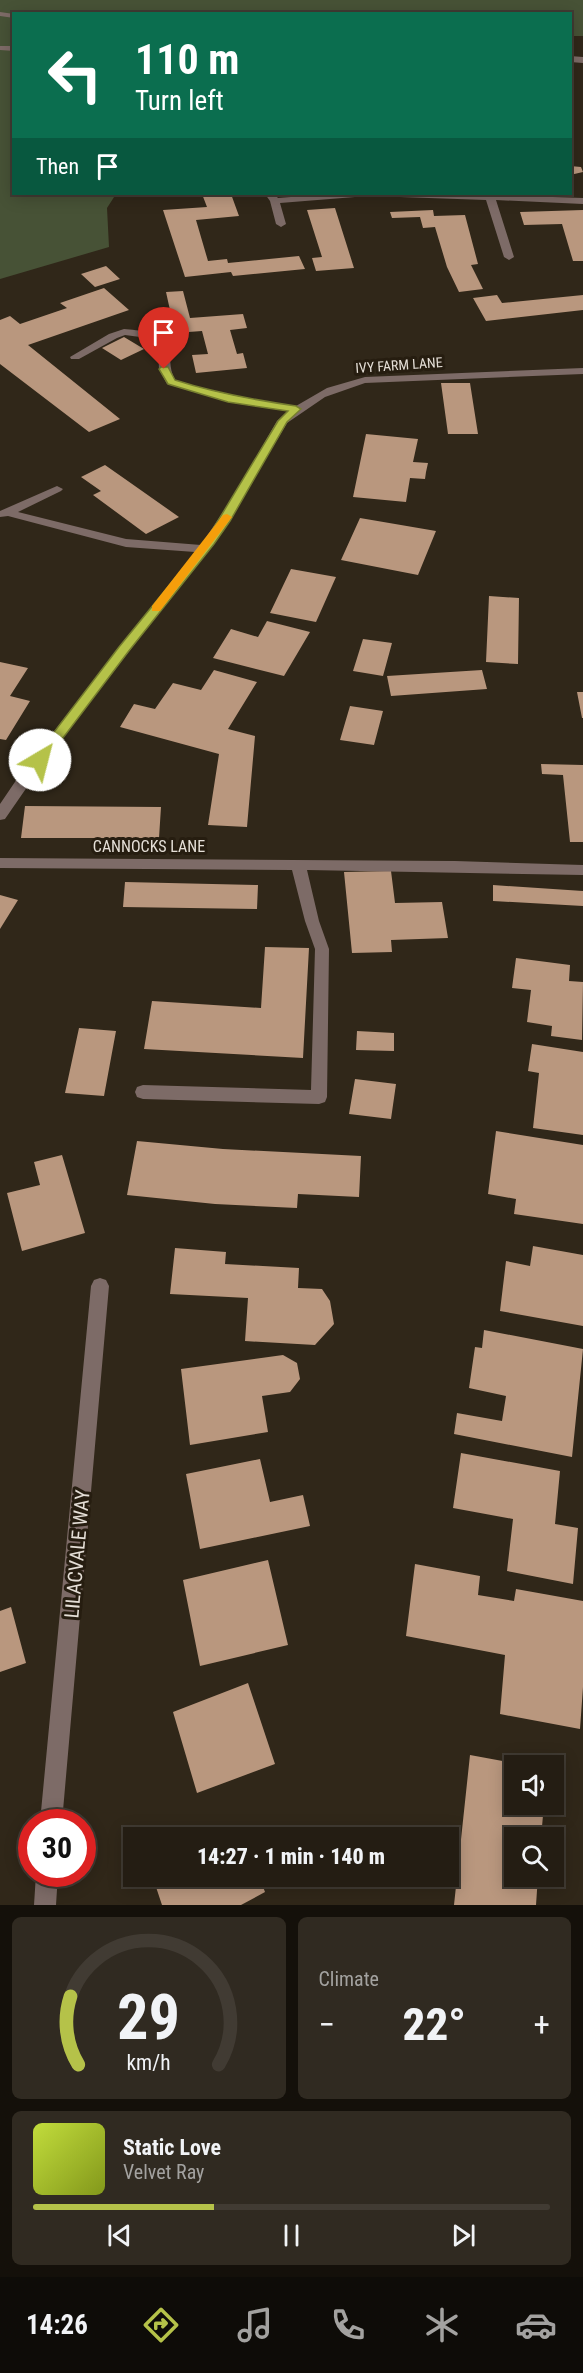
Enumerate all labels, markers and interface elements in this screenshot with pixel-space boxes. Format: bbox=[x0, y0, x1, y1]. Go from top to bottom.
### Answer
text: 110 m bbox=[135, 35, 240, 84]
icon: left bbox=[36, 36, 114, 114]
text: Turn left bbox=[135, 85, 224, 117]
icon: arrive bbox=[91, 150, 124, 183]
text: Then bbox=[36, 154, 79, 179]
pin bbox=[138, 307, 189, 369]
icon: arrive bbox=[147, 316, 180, 349]
street label: IVY FARM LANE bbox=[355, 354, 443, 376]
position arrow bbox=[8, 728, 72, 792]
street label: CANNOCKS LANE bbox=[93, 837, 205, 856]
street label: LILACVALE WAY bbox=[59, 1488, 95, 1619]
map controls bbox=[504, 1755, 564, 1887]
button: sound bbox=[504, 1755, 564, 1815]
speed limit sign: 30 bbox=[18, 1809, 96, 1887]
button: search bbox=[504, 1827, 564, 1887]
text: 14:27 · 1 min · 140 m bbox=[197, 1844, 385, 1869]
text: Climate bbox=[319, 1967, 379, 1991]
text: 29 bbox=[117, 1981, 180, 2054]
text: 22° bbox=[403, 1998, 466, 2051]
text: − bbox=[319, 2005, 335, 2044]
text: + bbox=[534, 2005, 550, 2044]
text: km/h bbox=[127, 2050, 171, 2075]
text: Static Love bbox=[123, 2135, 221, 2160]
text: Velvet Ray bbox=[123, 2160, 204, 2184]
icon: previous bbox=[103, 2219, 136, 2252]
icon: pause bbox=[275, 2219, 308, 2252]
icon: next bbox=[447, 2219, 480, 2252]
icon: directions bbox=[140, 2304, 182, 2346]
icon: music bbox=[234, 2304, 276, 2346]
icon: phone bbox=[327, 2304, 369, 2346]
icon: climate bbox=[421, 2304, 463, 2346]
icon: car bbox=[515, 2304, 557, 2346]
text: 14:26 bbox=[26, 2309, 88, 2341]

